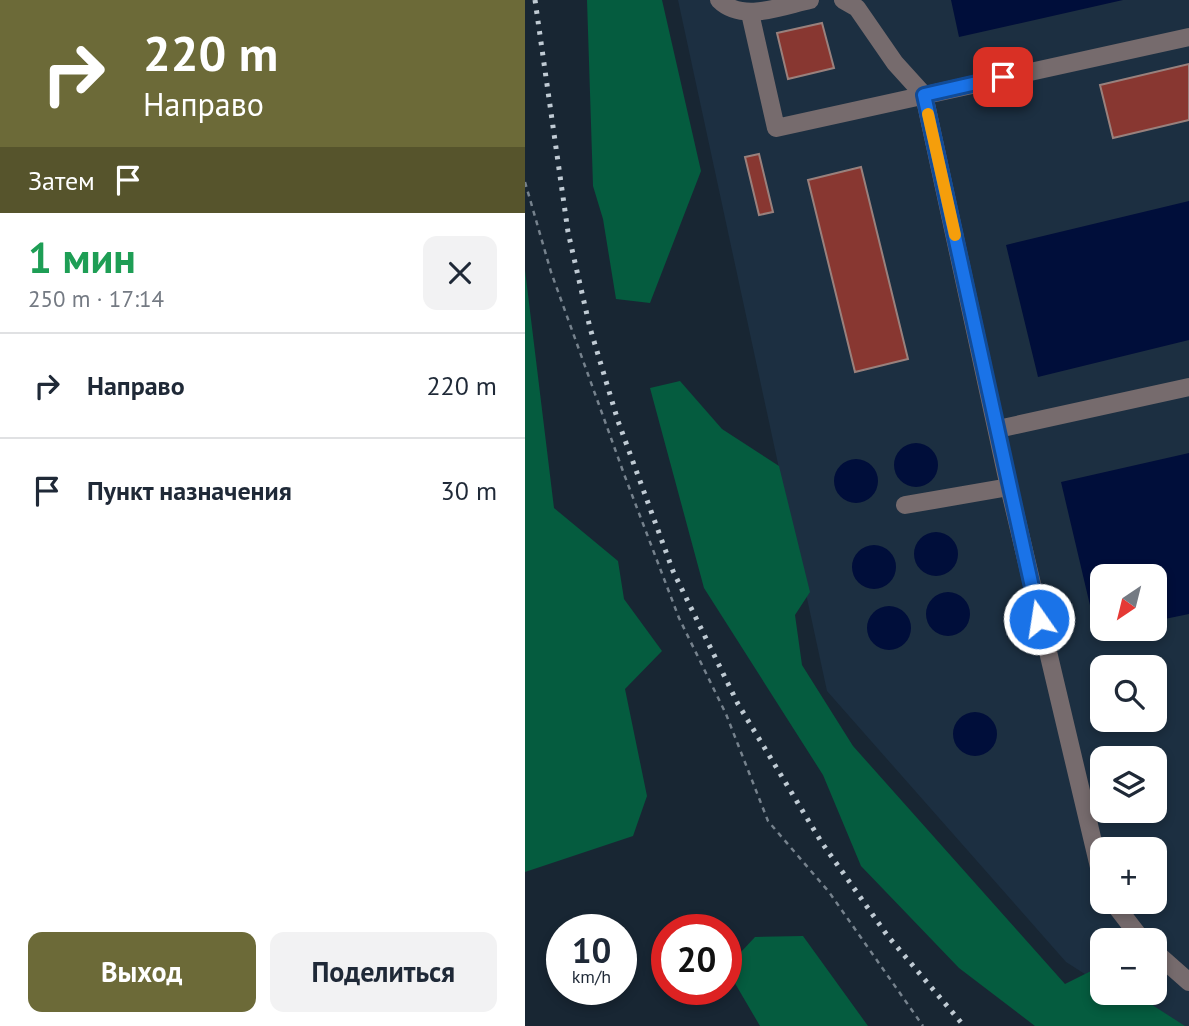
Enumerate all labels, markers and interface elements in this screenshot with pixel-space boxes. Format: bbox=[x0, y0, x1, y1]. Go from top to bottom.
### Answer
text: 220 m bbox=[143, 21, 278, 85]
icon: right bbox=[28, 28, 119, 119]
pin bbox=[973, 47, 1033, 107]
icon: arrive bbox=[984, 58, 1022, 96]
text: Направо bbox=[143, 83, 264, 125]
icon: arrive bbox=[109, 161, 147, 199]
text: Затем bbox=[28, 164, 95, 197]
text: 1 мин bbox=[28, 230, 136, 285]
button: close bbox=[423, 236, 497, 310]
text: 250 m · 17:14 bbox=[28, 284, 164, 313]
icon: right bbox=[28, 367, 66, 405]
text: Направо bbox=[87, 369, 185, 402]
text: 220 m bbox=[426, 369, 497, 402]
icon: arrive bbox=[28, 472, 66, 510]
text: Пункт назначения bbox=[87, 474, 292, 507]
text: 30 m bbox=[441, 474, 497, 507]
north arrow bbox=[1090, 564, 1167, 640]
map controls bbox=[1090, 564, 1167, 1005]
position arrow bbox=[1002, 582, 1076, 656]
button: search bbox=[1090, 655, 1167, 732]
button: layers bbox=[1090, 746, 1167, 823]
button: + bbox=[1090, 837, 1167, 914]
speed limit sign: 20 bbox=[651, 914, 742, 1005]
text: 10 bbox=[572, 927, 611, 973]
button: − bbox=[1090, 928, 1167, 1005]
button: Выход bbox=[28, 932, 256, 1012]
button: Поделиться bbox=[270, 932, 497, 1012]
text: km/h bbox=[572, 965, 611, 988]

